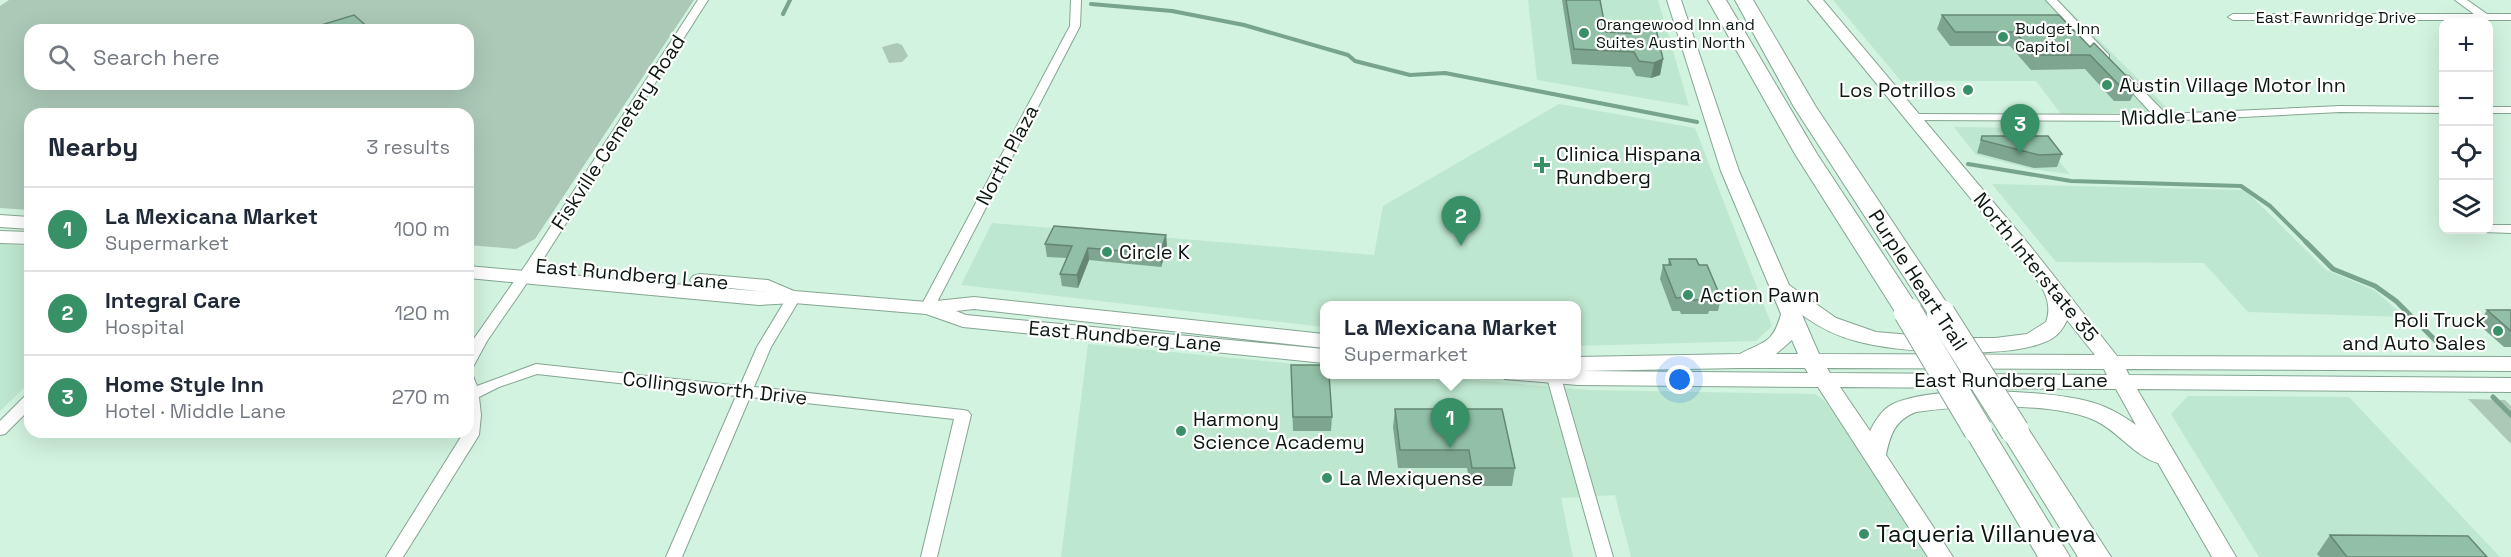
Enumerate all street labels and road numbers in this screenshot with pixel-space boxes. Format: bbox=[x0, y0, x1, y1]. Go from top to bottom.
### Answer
street label: East Fawnridge Drive bbox=[2256, 7, 2416, 28]
street label: Fiskville Cemetery Road bbox=[545, 30, 691, 234]
street label: North Plaza bbox=[970, 100, 1044, 210]
street label: Middle Lane bbox=[2120, 101, 2238, 131]
street label: North Interstate 35 bbox=[1968, 187, 2104, 347]
street label: Purple Heart Trail bbox=[1863, 205, 1973, 355]
street label: East Rundberg Lane bbox=[534, 253, 730, 295]
street label: East Rundberg Lane bbox=[1027, 315, 1223, 357]
street label: Collingsworth Drive bbox=[621, 365, 809, 411]
street label: East Rundberg Lane bbox=[1914, 367, 2108, 393]

